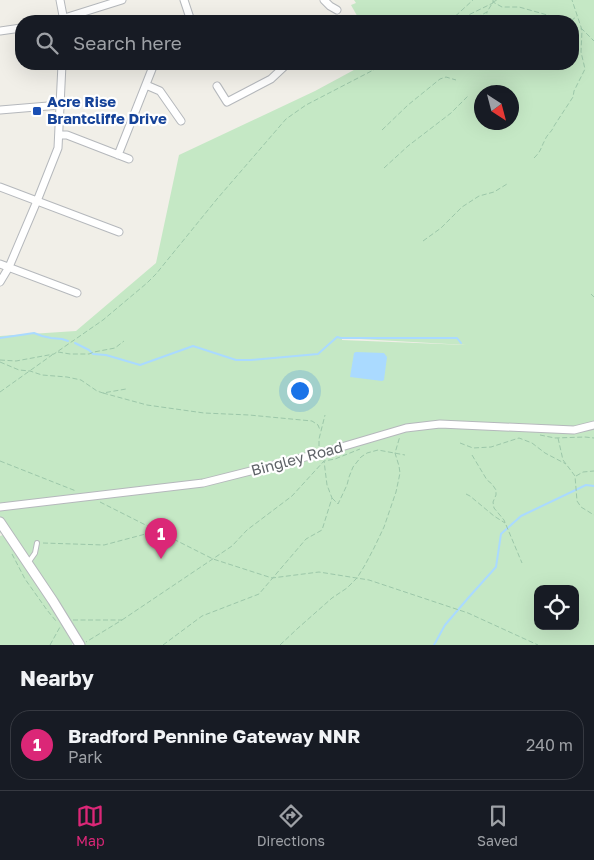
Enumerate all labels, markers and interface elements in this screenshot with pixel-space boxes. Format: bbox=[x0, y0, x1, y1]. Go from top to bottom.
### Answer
search box bbox=[15, 15, 579, 70]
icon: search bbox=[33, 29, 61, 57]
text: Search here bbox=[73, 31, 182, 54]
north arrow bbox=[474, 85, 519, 130]
place label: Acre Rise Brantcliffe Drive bbox=[47, 92, 167, 127]
marker: Acre Rise Brantcliffe Drive bbox=[31, 105, 43, 117]
your location bbox=[287, 378, 313, 404]
street label: Bingley Road bbox=[249, 437, 345, 479]
pin: 1 bbox=[145, 518, 177, 559]
map controls bbox=[534, 585, 579, 630]
button: locate bbox=[534, 585, 579, 630]
text: Nearby bbox=[20, 665, 94, 691]
text: Bradford Pennine Gateway NNR bbox=[68, 724, 360, 747]
text: 1 bbox=[33, 735, 41, 755]
text: 240 m bbox=[526, 735, 573, 755]
text: Park bbox=[68, 747, 103, 767]
tab: Map bbox=[76, 802, 105, 849]
tab: Directions bbox=[257, 802, 325, 849]
tab: Saved bbox=[477, 802, 518, 849]

